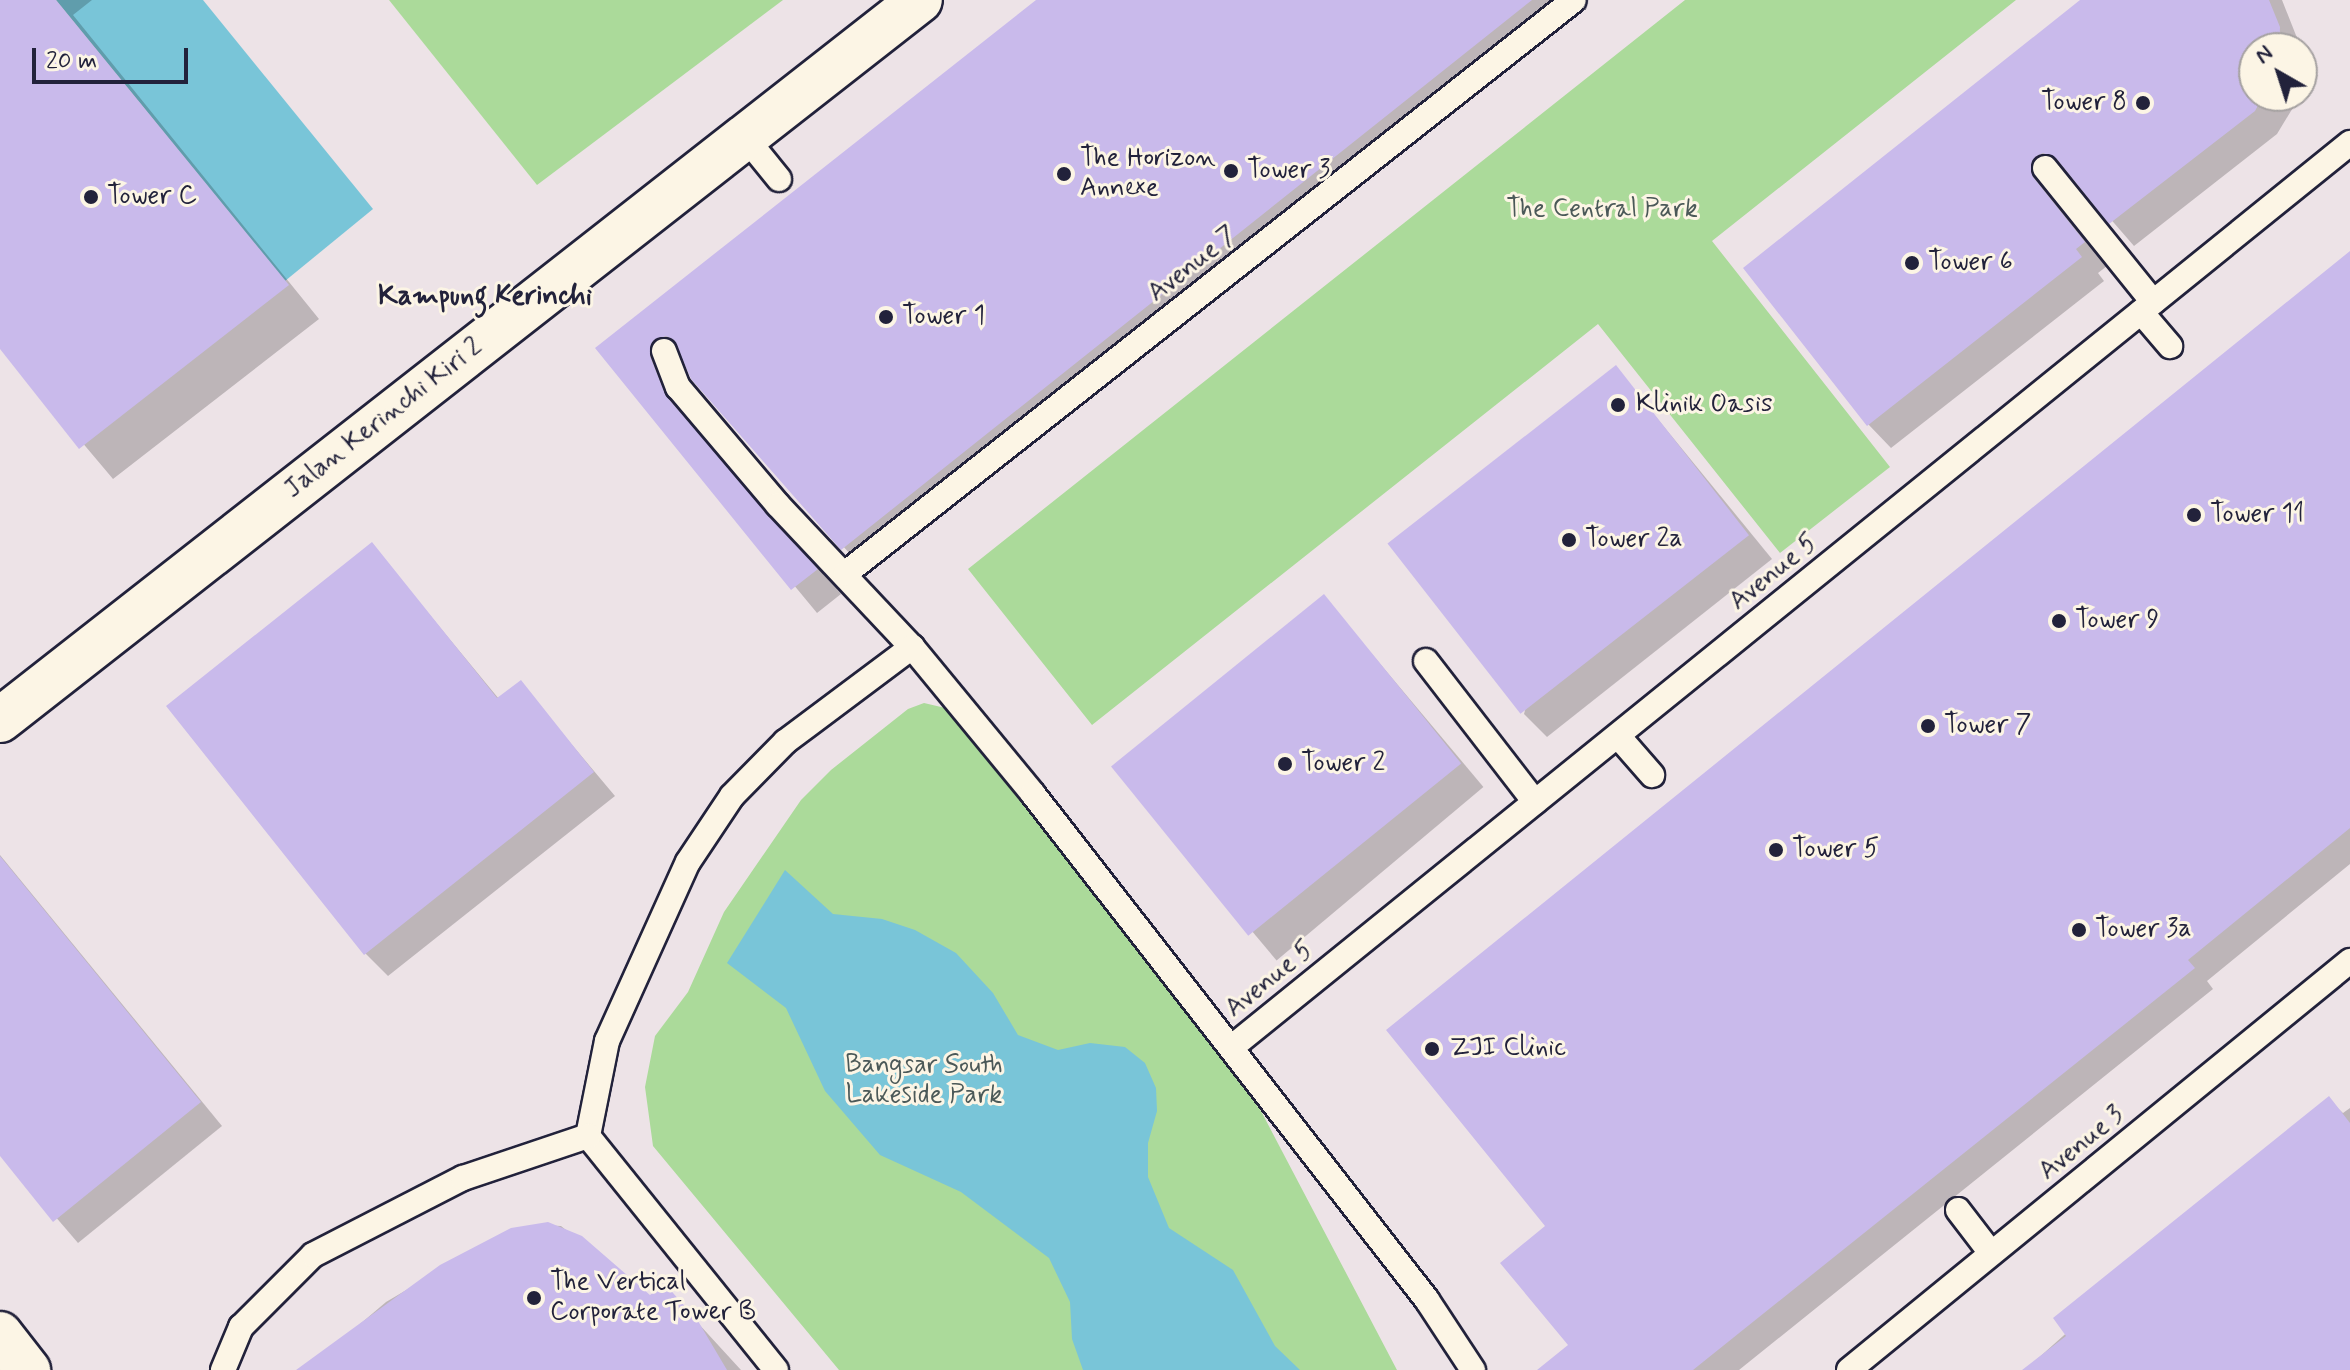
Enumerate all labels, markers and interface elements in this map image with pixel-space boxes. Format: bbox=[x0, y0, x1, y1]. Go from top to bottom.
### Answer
scale bar bbox=[36, 32, 192, 82]
north arrow bbox=[2238, 32, 2318, 112]
text: N bbox=[2250, 39, 2279, 70]
text: 20 m bbox=[46, 46, 97, 77]
place label: Tower 8 bbox=[2041, 87, 2127, 119]
marker: Tower 8 bbox=[2134, 94, 2152, 112]
place label: The Horizon Annexe bbox=[1080, 143, 1208, 204]
place label: Tower 3 bbox=[1247, 155, 1330, 187]
marker: Tower 3 bbox=[1222, 162, 1240, 180]
marker: The Horizon Annexe bbox=[1055, 165, 1073, 183]
place label: Tower C bbox=[107, 181, 197, 213]
marker: Tower C bbox=[82, 188, 100, 206]
park label: The Central Park bbox=[1506, 194, 1698, 226]
street label: Avenue 7 bbox=[1142, 221, 1244, 309]
place label: Tower 6 bbox=[1928, 247, 2013, 279]
marker: Tower 6 bbox=[1903, 254, 1921, 272]
district label: Kampung Kerinchi bbox=[373, 280, 597, 314]
place label: Tower 1 bbox=[902, 301, 985, 333]
marker: Tower 1 bbox=[877, 308, 895, 326]
street label: Jalan Kerinchi Kiri 2 bbox=[279, 332, 489, 506]
place label: Klinik Oasis bbox=[1636, 389, 1770, 421]
marker: Klinik Oasis bbox=[1607, 394, 1629, 416]
place label: Tower 11 bbox=[2210, 499, 2304, 531]
marker: Tower 11 bbox=[2185, 506, 2203, 524]
place label: Tower 2a bbox=[1585, 524, 1683, 556]
street label: Avenue 5 bbox=[1724, 528, 1824, 618]
marker: Tower 2a bbox=[1560, 531, 1578, 549]
place label: Tower 9 bbox=[2075, 605, 2159, 637]
marker: Tower 9 bbox=[2050, 612, 2068, 630]
place label: Tower 7 bbox=[1944, 710, 2031, 742]
marker: Tower 7 bbox=[1919, 717, 1937, 735]
place label: Tower 2 bbox=[1301, 748, 1385, 780]
marker: Tower 2 bbox=[1276, 755, 1294, 773]
place label: Tower 5 bbox=[1792, 834, 1879, 866]
marker: Tower 5 bbox=[1767, 841, 1785, 859]
place label: Tower 3a bbox=[2095, 914, 2192, 946]
marker: Tower 3a bbox=[2070, 921, 2088, 939]
street label: Avenue 5 bbox=[1220, 935, 1320, 1025]
place label: ZJI Clinic bbox=[1450, 1033, 1568, 1065]
marker: ZJI Clinic bbox=[1421, 1038, 1443, 1060]
park label: Bangsar South Lakeside Park bbox=[846, 1050, 1002, 1112]
street label: Avenue 3 bbox=[2033, 1100, 2131, 1188]
place label: The Vertical Corporate Tower B bbox=[550, 1267, 753, 1328]
marker: The Vertical Corporate Tower B bbox=[525, 1289, 543, 1307]

